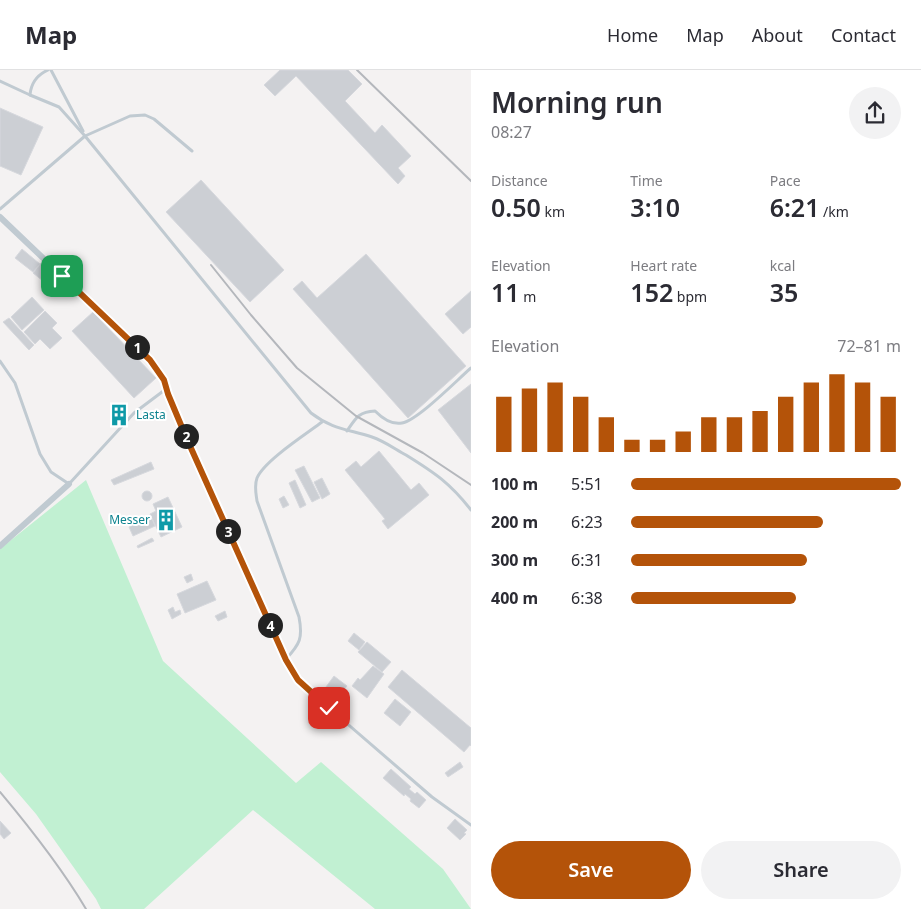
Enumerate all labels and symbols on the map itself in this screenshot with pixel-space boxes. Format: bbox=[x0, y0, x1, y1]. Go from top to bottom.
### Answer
pin bbox=[41, 255, 83, 297]
pin: 1 bbox=[124, 334, 150, 360]
building icon: Lasta bbox=[106, 402, 132, 428]
place label: Lasta bbox=[136, 406, 166, 423]
pin: 2 bbox=[174, 424, 198, 448]
building icon: Messer bbox=[153, 507, 179, 533]
place label: Messer bbox=[109, 511, 150, 528]
pin: 3 bbox=[216, 518, 240, 544]
pin: 4 bbox=[258, 612, 282, 638]
pin bbox=[308, 687, 350, 729]

